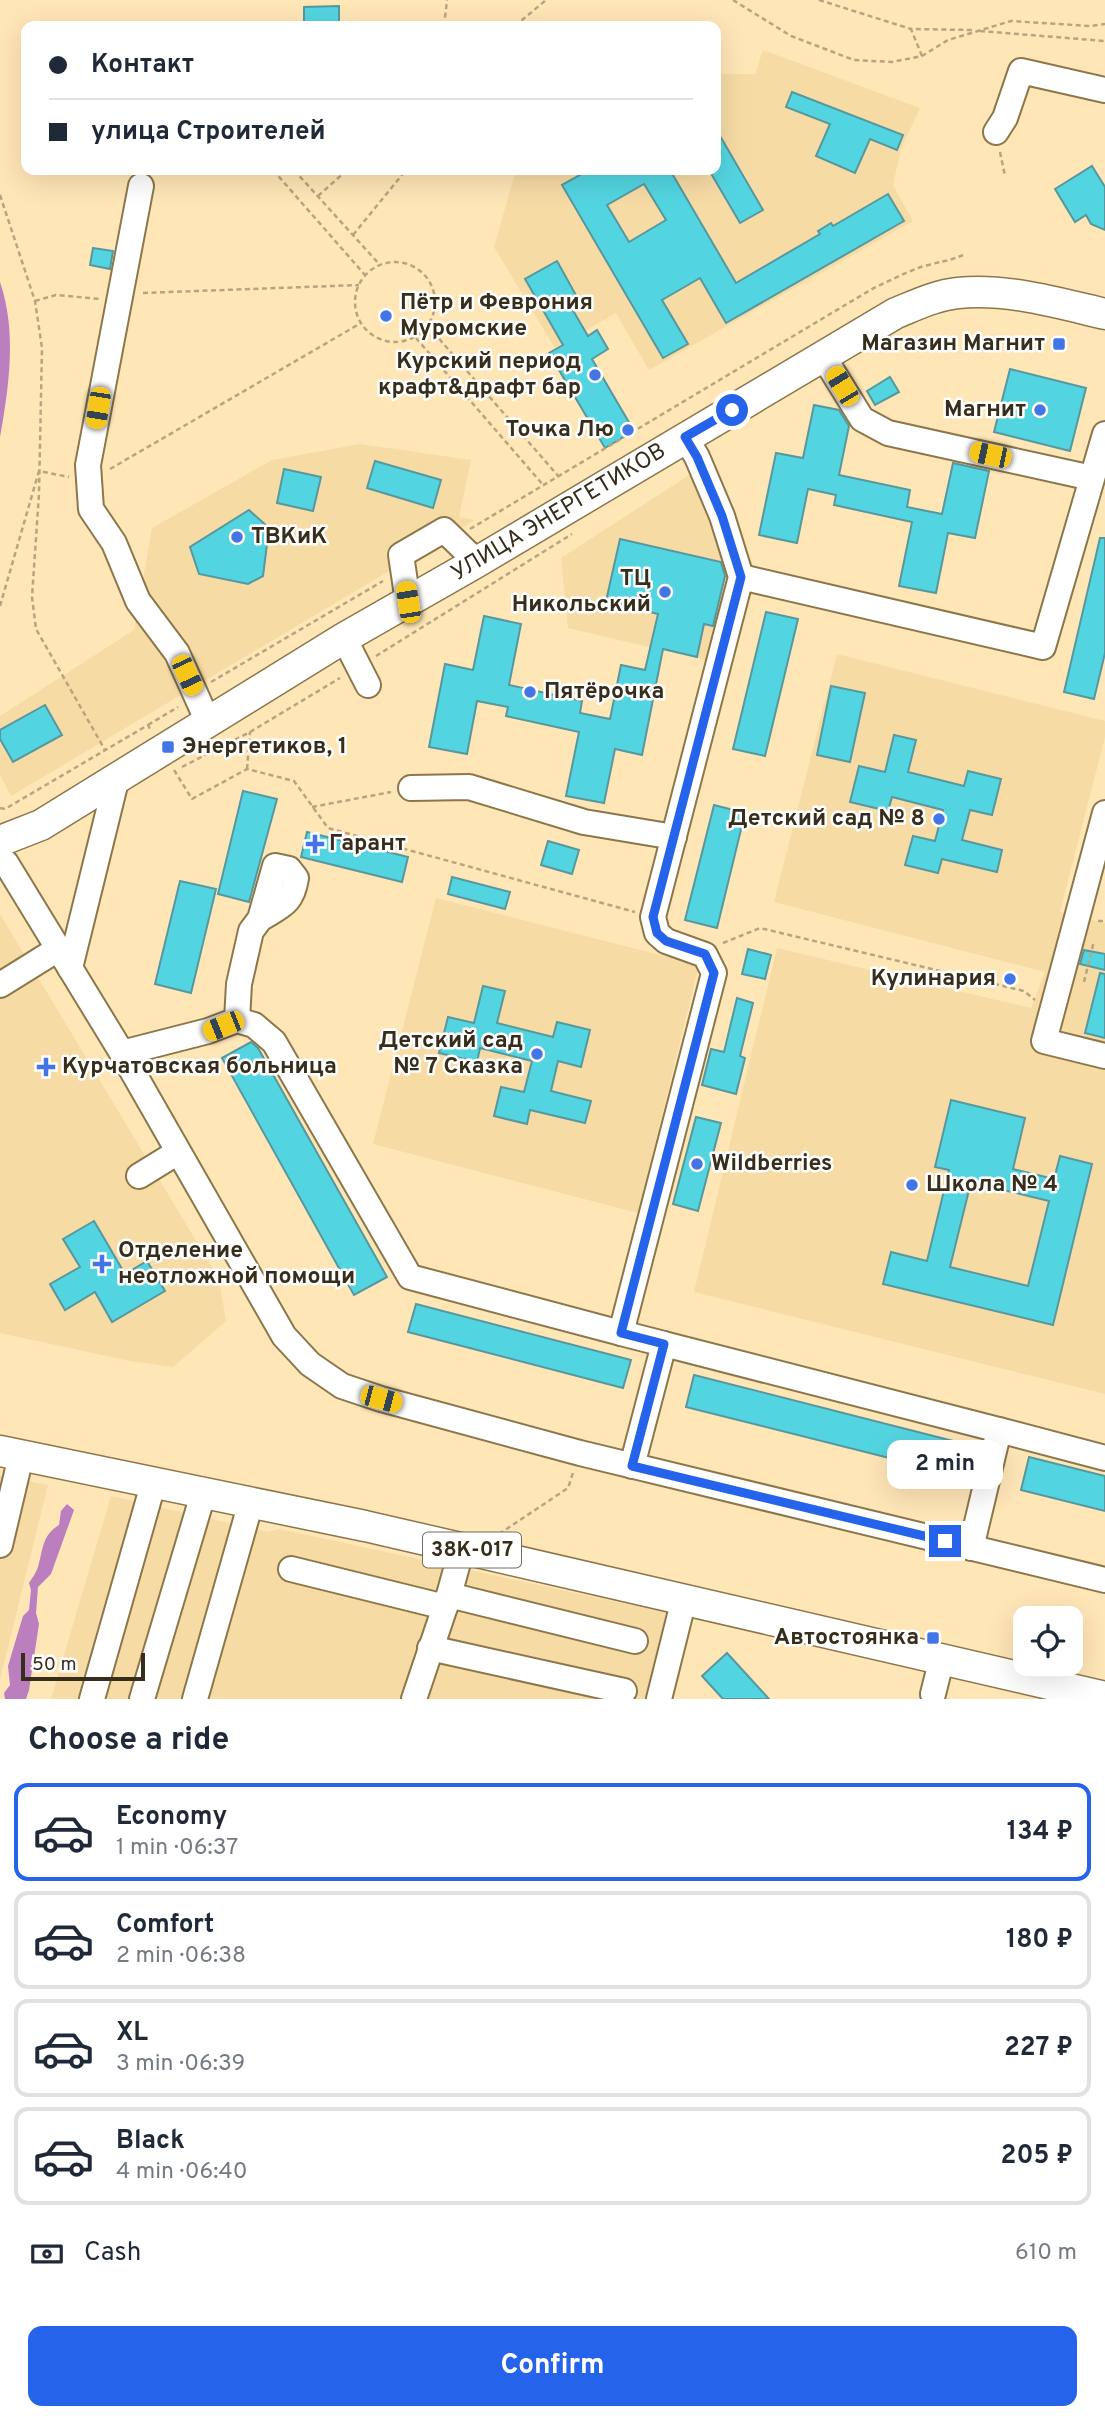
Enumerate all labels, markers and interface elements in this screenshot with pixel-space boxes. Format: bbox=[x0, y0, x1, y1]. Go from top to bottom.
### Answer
text: Контакт bbox=[91, 49, 194, 82]
text: улица Строителей bbox=[91, 116, 326, 149]
place label: Пётр и Феврония Муромские bbox=[400, 289, 593, 344]
marker: Пётр и Феврония Муромские bbox=[378, 308, 394, 324]
place label: Магазин Магнит bbox=[861, 330, 1045, 359]
marker: Магазин Магнит bbox=[1051, 336, 1067, 352]
place label: Курский период крафт&драфт бар bbox=[378, 348, 581, 403]
car bbox=[823, 363, 862, 409]
marker: Курский период крафт&драфт бар bbox=[587, 367, 603, 383]
car bbox=[85, 386, 112, 430]
route start bbox=[716, 394, 748, 426]
place label: Магнит bbox=[944, 396, 1026, 425]
marker: Магнит bbox=[1032, 402, 1048, 418]
place label: Точка Лю bbox=[506, 416, 614, 445]
marker: Точка Лю bbox=[620, 422, 636, 438]
street label: УЛИЦА ЭНЕРГЕТИКОВ bbox=[446, 437, 672, 589]
car bbox=[968, 440, 1013, 470]
place label: ТВКиК bbox=[251, 523, 327, 552]
marker: ТВКиК bbox=[229, 529, 245, 545]
place label: ТЦ Никольский bbox=[512, 565, 651, 620]
car bbox=[395, 580, 422, 624]
marker: ТЦ Никольский bbox=[657, 584, 673, 600]
car bbox=[169, 652, 206, 698]
place label: Пятёрочка bbox=[544, 678, 664, 707]
marker: Пятёрочка bbox=[522, 684, 538, 700]
place label: Энергетиков, 1 bbox=[182, 733, 347, 762]
marker: Энергетиков, 1 bbox=[160, 739, 176, 755]
place label: Детский сад № 8 bbox=[728, 805, 925, 834]
marker: Детский сад № 8 bbox=[931, 811, 947, 827]
place label: Гарант bbox=[329, 830, 406, 859]
marker: Гарант bbox=[307, 836, 323, 852]
place label: Кулинария bbox=[871, 965, 996, 994]
marker: Кулинария bbox=[1002, 971, 1018, 987]
car bbox=[200, 1008, 247, 1044]
place label: Детский сад № 7 Сказка bbox=[378, 1027, 523, 1082]
marker: Детский сад № 7 Сказка bbox=[529, 1046, 545, 1062]
place label: Курчатовская больница bbox=[62, 1053, 337, 1082]
marker: Курчатовская больница bbox=[36, 1057, 56, 1077]
place label: Wildberries bbox=[711, 1150, 832, 1179]
marker: Wildberries bbox=[689, 1156, 705, 1172]
place label: Школа № 4 bbox=[926, 1171, 1058, 1200]
marker: Школа № 4 bbox=[904, 1177, 920, 1193]
place label: Отделение неотложной помощи bbox=[118, 1237, 355, 1292]
marker: Отделение неотложной помощи bbox=[92, 1254, 112, 1274]
car bbox=[358, 1383, 405, 1415]
callout: 2 min bbox=[887, 1440, 1003, 1488]
text: 2 min bbox=[915, 1450, 975, 1479]
route end bbox=[929, 1525, 961, 1557]
road number: 38К-017 bbox=[423, 1532, 521, 1568]
map controls bbox=[1013, 1606, 1083, 1676]
button: locate bbox=[1013, 1606, 1083, 1676]
place label: Автостоянка bbox=[774, 1624, 919, 1653]
marker: Автостоянка bbox=[925, 1630, 941, 1646]
scale bar bbox=[21, 1650, 145, 1682]
text: 50 m bbox=[32, 1653, 77, 1677]
text: Choose a ride bbox=[28, 1721, 229, 1761]
icon: car bbox=[32, 1801, 95, 1864]
text: Economy bbox=[116, 1801, 227, 1834]
text: 134 ₽ bbox=[1007, 1816, 1073, 1849]
text: 1 min · 06:37 bbox=[116, 1834, 238, 1863]
icon: car bbox=[32, 1909, 95, 1972]
text: Comfort bbox=[116, 1909, 214, 1942]
text: 180 ₽ bbox=[1006, 1924, 1073, 1957]
text: 2 min · 06:38 bbox=[116, 1942, 246, 1971]
icon: car bbox=[32, 2017, 95, 2080]
text: XL bbox=[116, 2017, 148, 2050]
text: 227 ₽ bbox=[1004, 2032, 1073, 2065]
text: 3 min · 06:39 bbox=[116, 2050, 245, 2079]
icon: car bbox=[32, 2125, 95, 2188]
text: Black bbox=[116, 2125, 185, 2158]
text: 205 ₽ bbox=[1001, 2140, 1073, 2173]
text: 4 min · 06:40 bbox=[116, 2158, 248, 2187]
icon: cash bbox=[28, 2235, 66, 2273]
text: Cash bbox=[84, 2237, 141, 2270]
text: 610 m bbox=[1015, 2239, 1077, 2268]
button: Confirm bbox=[28, 2326, 1077, 2406]

